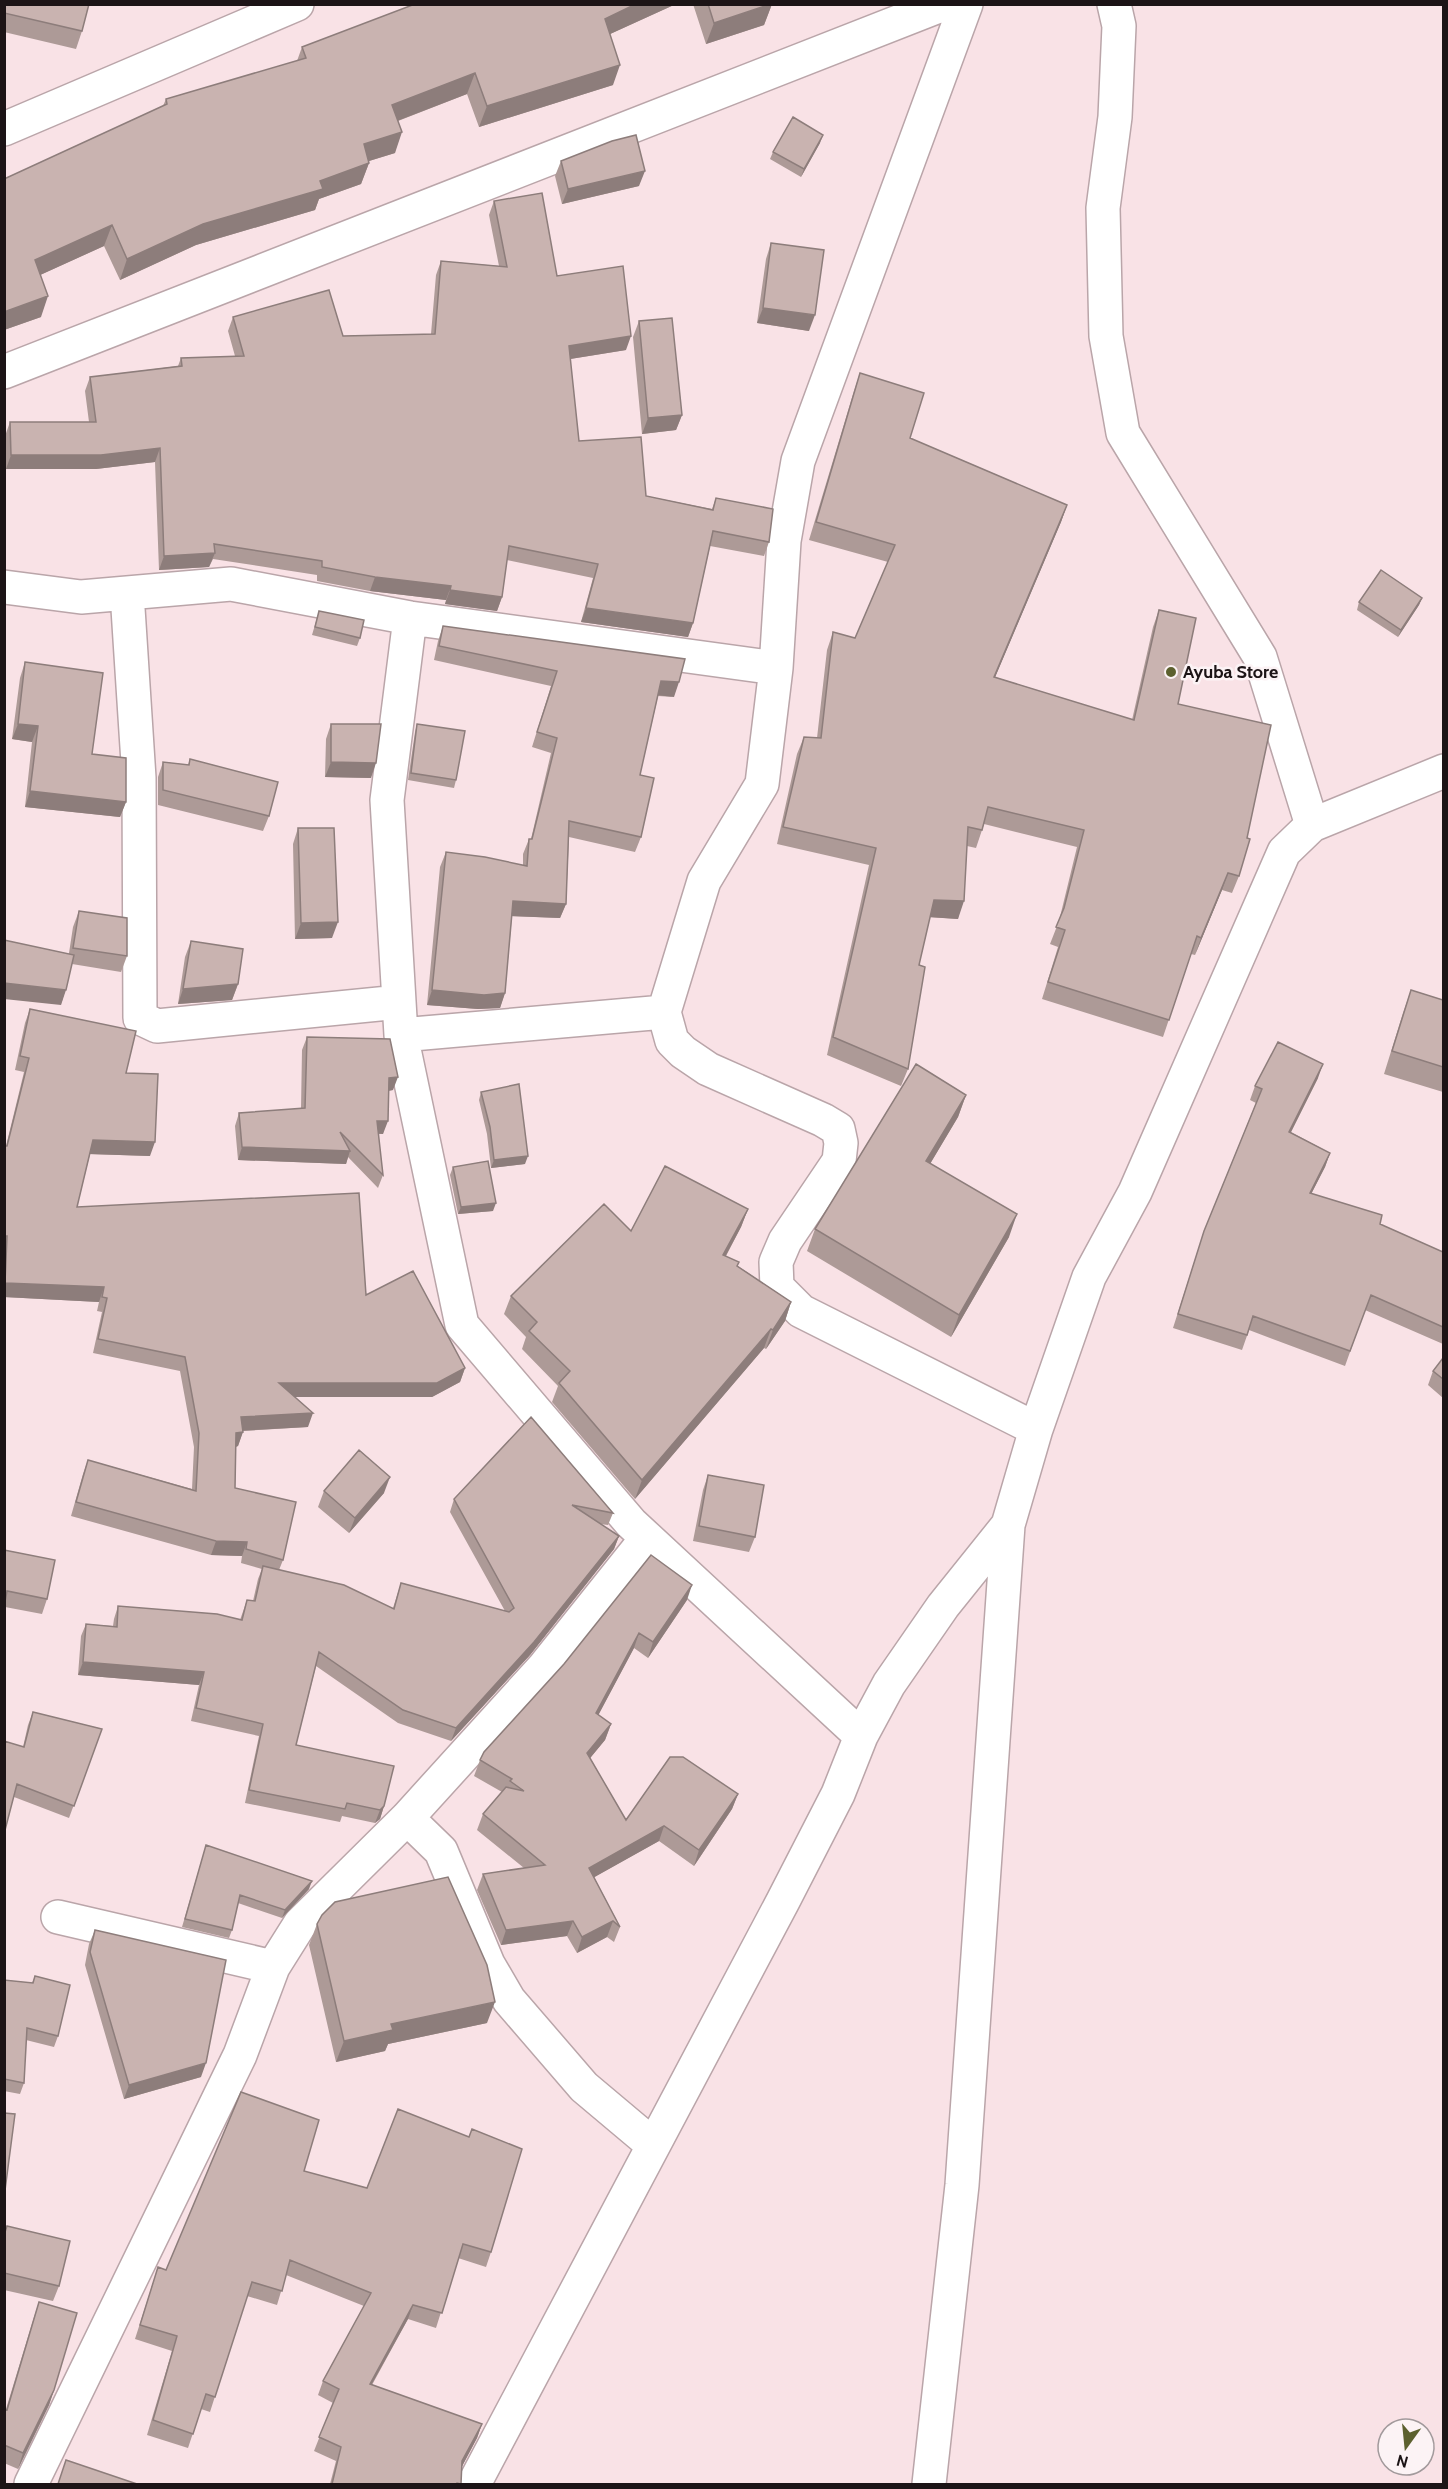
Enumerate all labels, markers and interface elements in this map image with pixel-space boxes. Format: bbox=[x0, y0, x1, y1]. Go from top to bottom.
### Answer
place label: Ayuba Store bbox=[1183, 661, 1278, 683]
marker: Ayuba Store bbox=[1164, 665, 1178, 679]
north arrow bbox=[1376, 2417, 1436, 2477]
text: N bbox=[1394, 2450, 1410, 2472]

